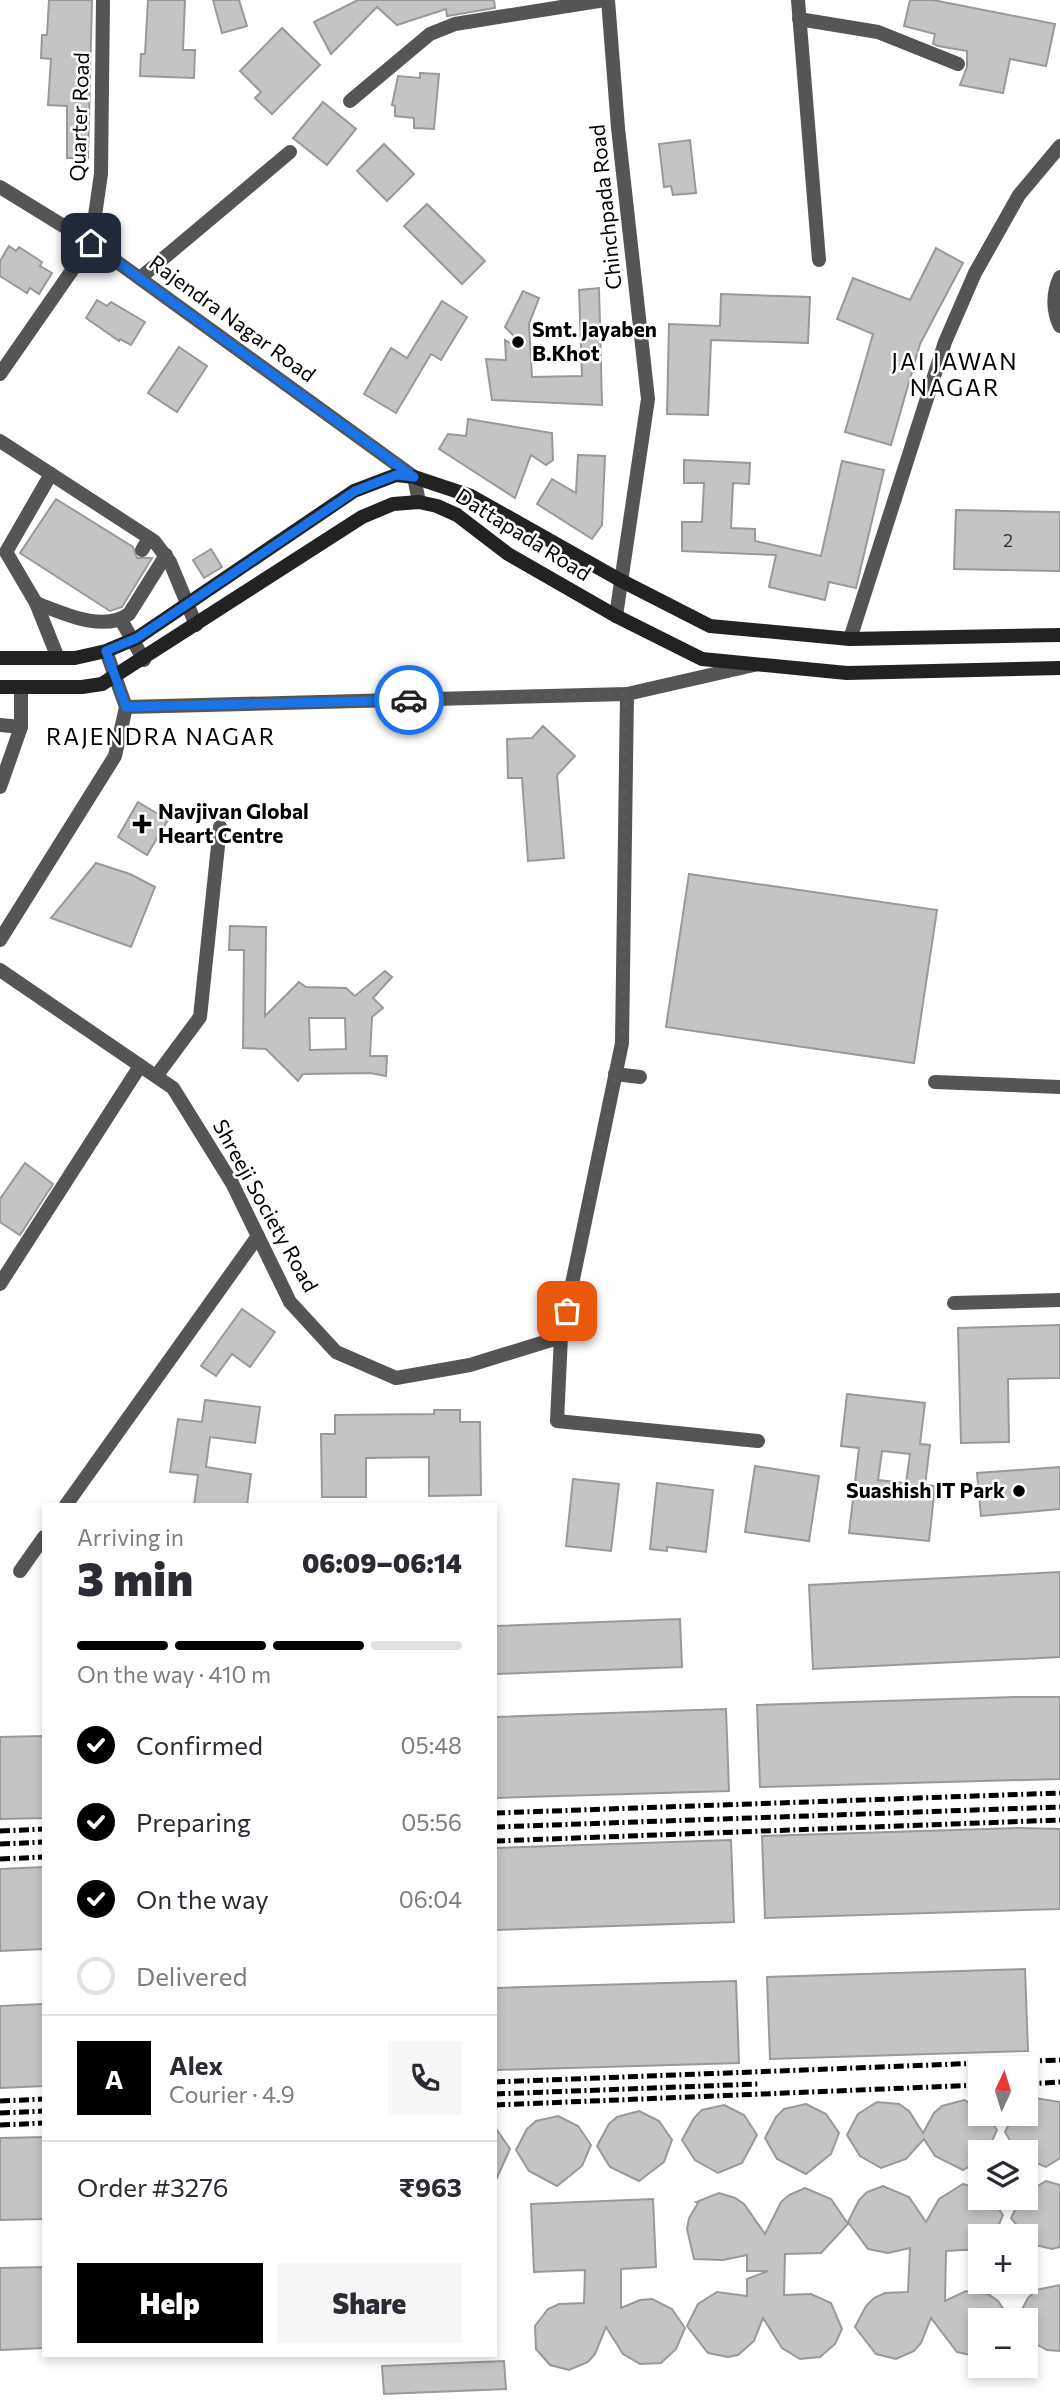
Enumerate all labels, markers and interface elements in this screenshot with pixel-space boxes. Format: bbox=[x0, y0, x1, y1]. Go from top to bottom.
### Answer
street label: Quarter Road bbox=[64, 52, 93, 182]
street label: Chinchpada Road bbox=[583, 123, 626, 291]
pin bbox=[61, 213, 121, 273]
icon: home bbox=[72, 224, 110, 262]
street label: Rajendra Nagar Road bbox=[145, 249, 321, 386]
place label: Smt. Jayaben B.Khot bbox=[532, 316, 657, 365]
marker: Smt. Jayaben B.Khot bbox=[510, 334, 526, 350]
district label: JAI JAWAN NAGAR bbox=[891, 347, 1019, 401]
street label: Dattapada Road bbox=[452, 482, 596, 585]
house number: 2 bbox=[1003, 529, 1013, 551]
courier bbox=[374, 665, 444, 735]
icon: car bbox=[390, 681, 428, 719]
district label: RAJENDRA NAGAR bbox=[46, 722, 276, 750]
place label: Navjivan Global Heart Centre bbox=[158, 798, 309, 847]
marker: Navjivan Global Heart Centre bbox=[132, 814, 152, 834]
street label: Shreeji Society Road bbox=[208, 1115, 324, 1296]
pin bbox=[537, 1281, 597, 1341]
icon: bag bbox=[548, 1292, 586, 1330]
place label: Suashish IT Park bbox=[846, 1477, 1005, 1502]
marker: Suashish IT Park bbox=[1011, 1483, 1027, 1499]
text: Arriving in bbox=[77, 1523, 184, 1551]
text: 06:09–06:14 bbox=[302, 1547, 462, 1578]
text: 3 min bbox=[77, 1549, 193, 1605]
text: On the way · 410 m bbox=[77, 1660, 271, 1688]
icon: check bbox=[77, 1726, 115, 1764]
text: Confirmed bbox=[136, 1729, 263, 1760]
text: 05:48 bbox=[401, 1731, 462, 1759]
icon: check bbox=[77, 1803, 115, 1841]
text: Preparing bbox=[136, 1806, 251, 1837]
text: 05:56 bbox=[401, 1808, 462, 1836]
icon: check bbox=[77, 1880, 115, 1918]
text: On the way bbox=[136, 1883, 269, 1914]
text: 06:04 bbox=[399, 1885, 462, 1913]
text: Delivered bbox=[136, 1960, 247, 1991]
button: phone bbox=[388, 2041, 462, 2115]
text: Alex bbox=[169, 2049, 223, 2080]
north arrow bbox=[968, 2056, 1038, 2126]
map controls bbox=[968, 2056, 1038, 2378]
text: A bbox=[105, 2063, 123, 2094]
text: Courier · 4.9 bbox=[169, 2080, 295, 2108]
button: layers bbox=[968, 2140, 1038, 2210]
text: Order #3276 bbox=[77, 2171, 229, 2202]
text: ₹963 bbox=[399, 2171, 462, 2202]
button: + bbox=[968, 2224, 1038, 2294]
button: Help bbox=[77, 2263, 263, 2343]
button: Share bbox=[277, 2263, 462, 2343]
button: − bbox=[968, 2308, 1038, 2378]

